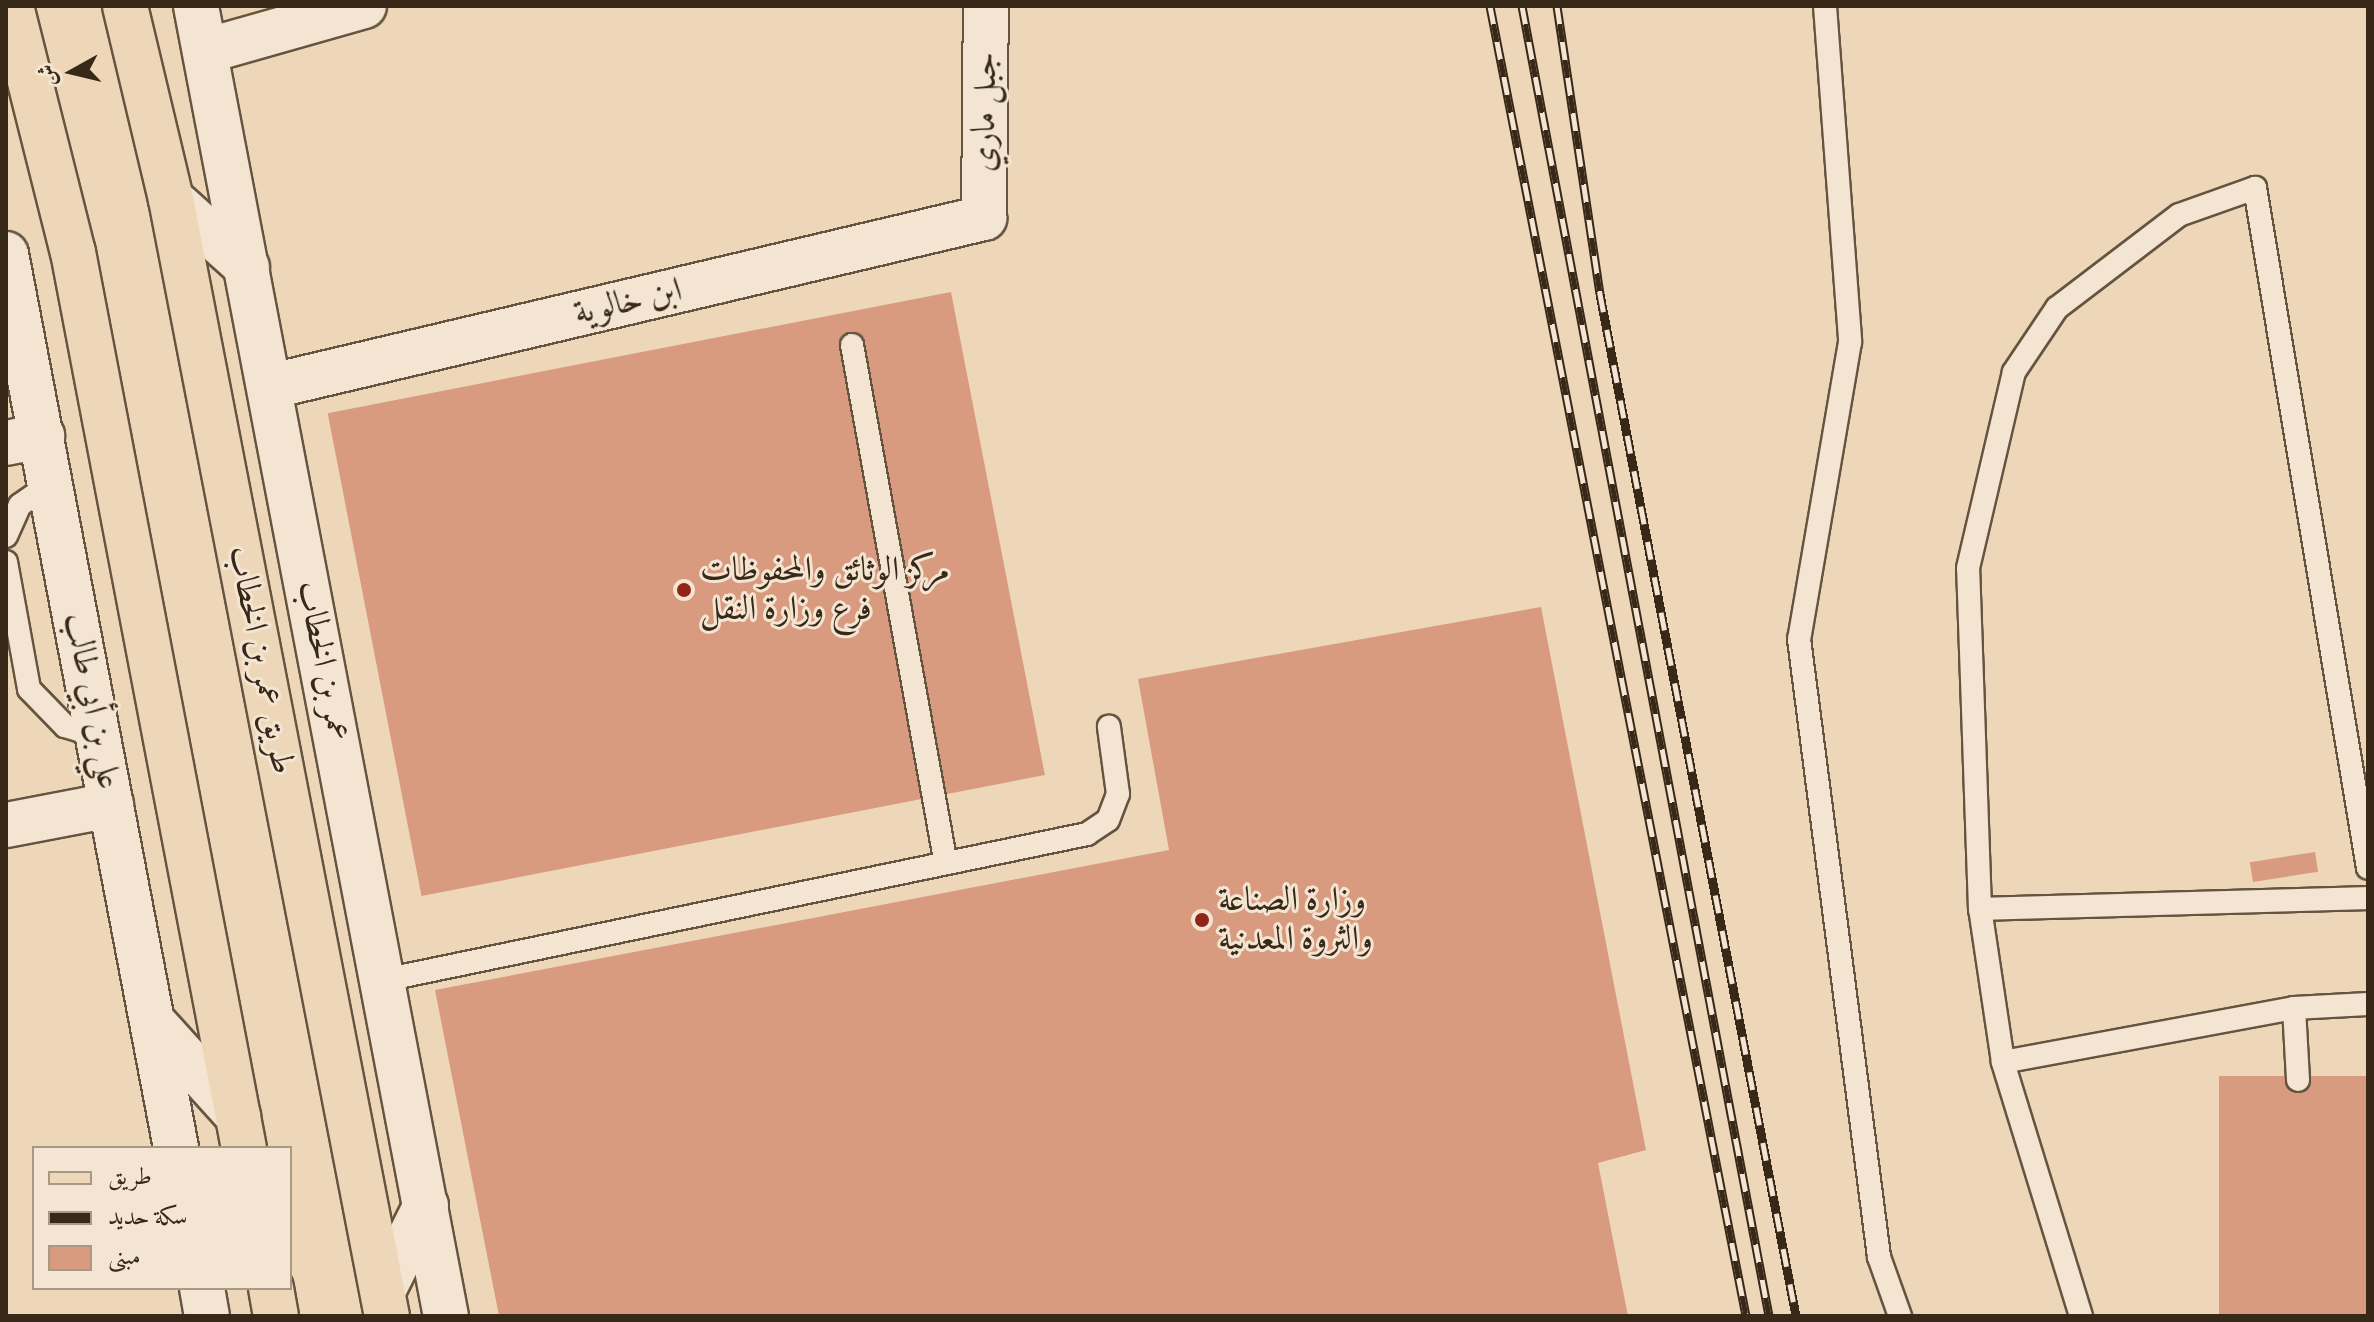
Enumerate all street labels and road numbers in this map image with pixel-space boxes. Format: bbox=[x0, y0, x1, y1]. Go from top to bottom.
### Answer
street label: جبل ماري bbox=[964, 52, 1006, 172]
street label: ابن خالوية bbox=[570, 270, 686, 334]
street label: طريق عمر بن الخطاب bbox=[219, 542, 303, 778]
street label: عمر بن الخطاب bbox=[287, 577, 359, 745]
street label: علي بن أبي طالب bbox=[55, 609, 129, 793]

